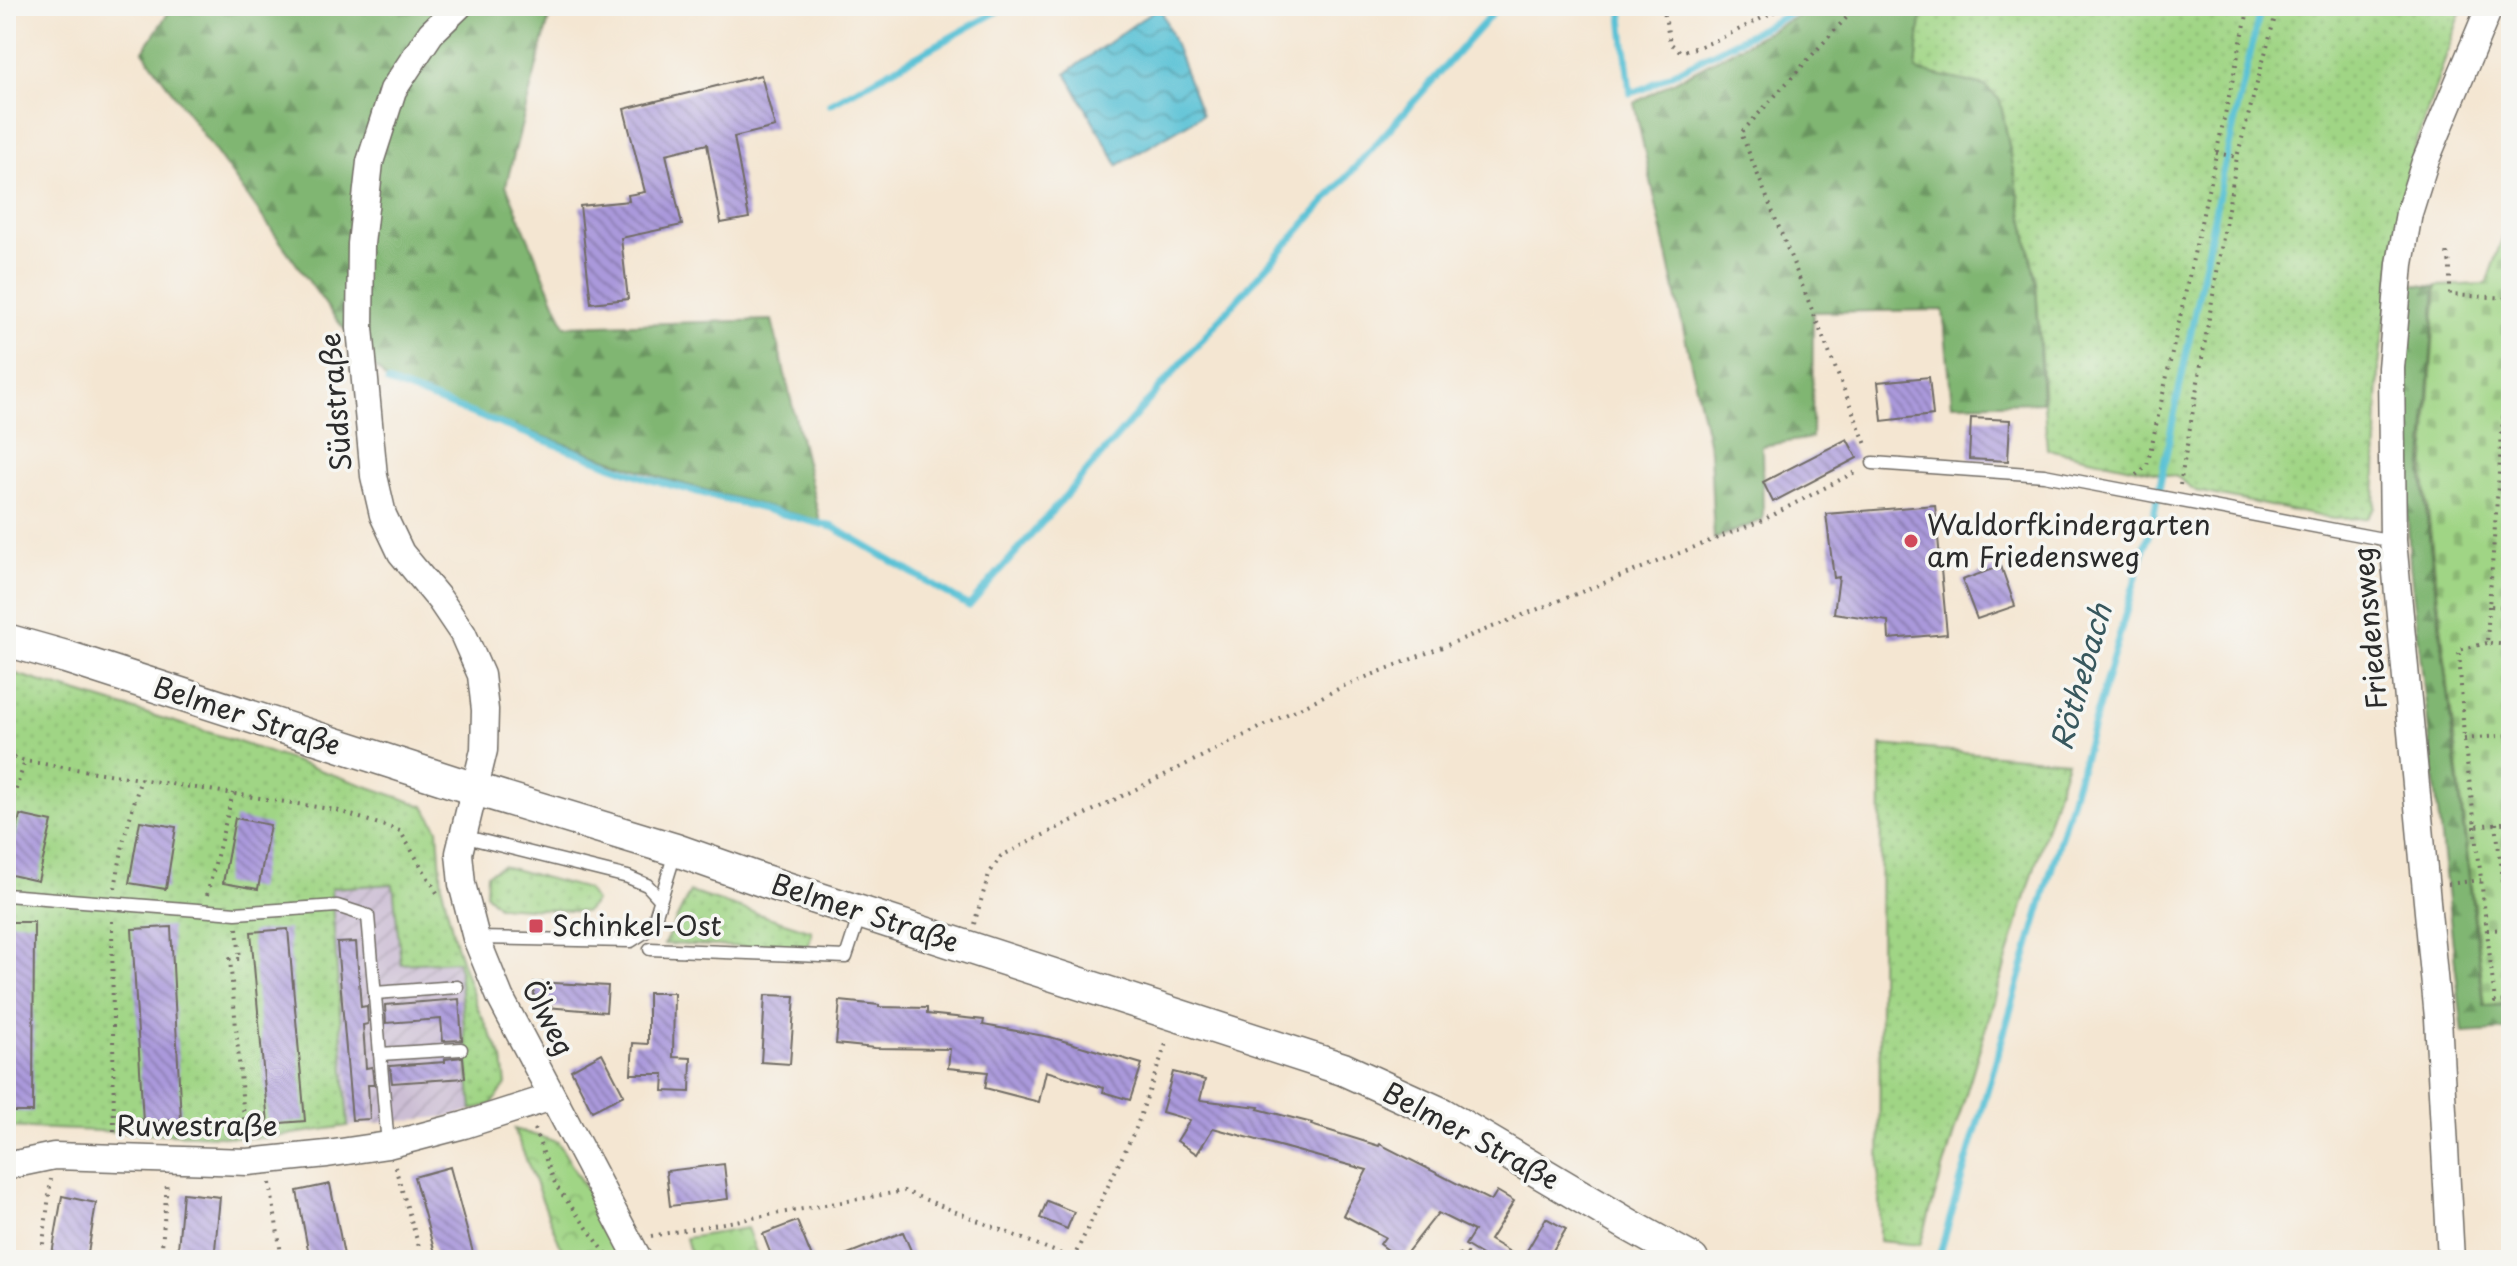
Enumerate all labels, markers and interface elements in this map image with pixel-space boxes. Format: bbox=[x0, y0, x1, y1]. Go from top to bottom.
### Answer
street label: Südstraße bbox=[307, 331, 362, 473]
place label: Waldorfkindergarten am Friedensweg bbox=[1927, 502, 2211, 577]
marker: Waldorfkindergarten am Friedensweg bbox=[1902, 532, 1920, 550]
street label: Friedensweg bbox=[2340, 545, 2397, 711]
water label: Röthebach bbox=[2037, 598, 2122, 755]
street label: Belmer Straße bbox=[148, 664, 347, 765]
street label: Belmer Straße bbox=[766, 861, 965, 962]
place label: Schinkel-Ost bbox=[552, 903, 722, 946]
marker: Schinkel-Ost bbox=[527, 917, 545, 935]
street label: Ölweg bbox=[512, 972, 587, 1063]
street label: Belmer Straße bbox=[1376, 1070, 1568, 1199]
street label: Ruwestraße bbox=[116, 1103, 278, 1146]

